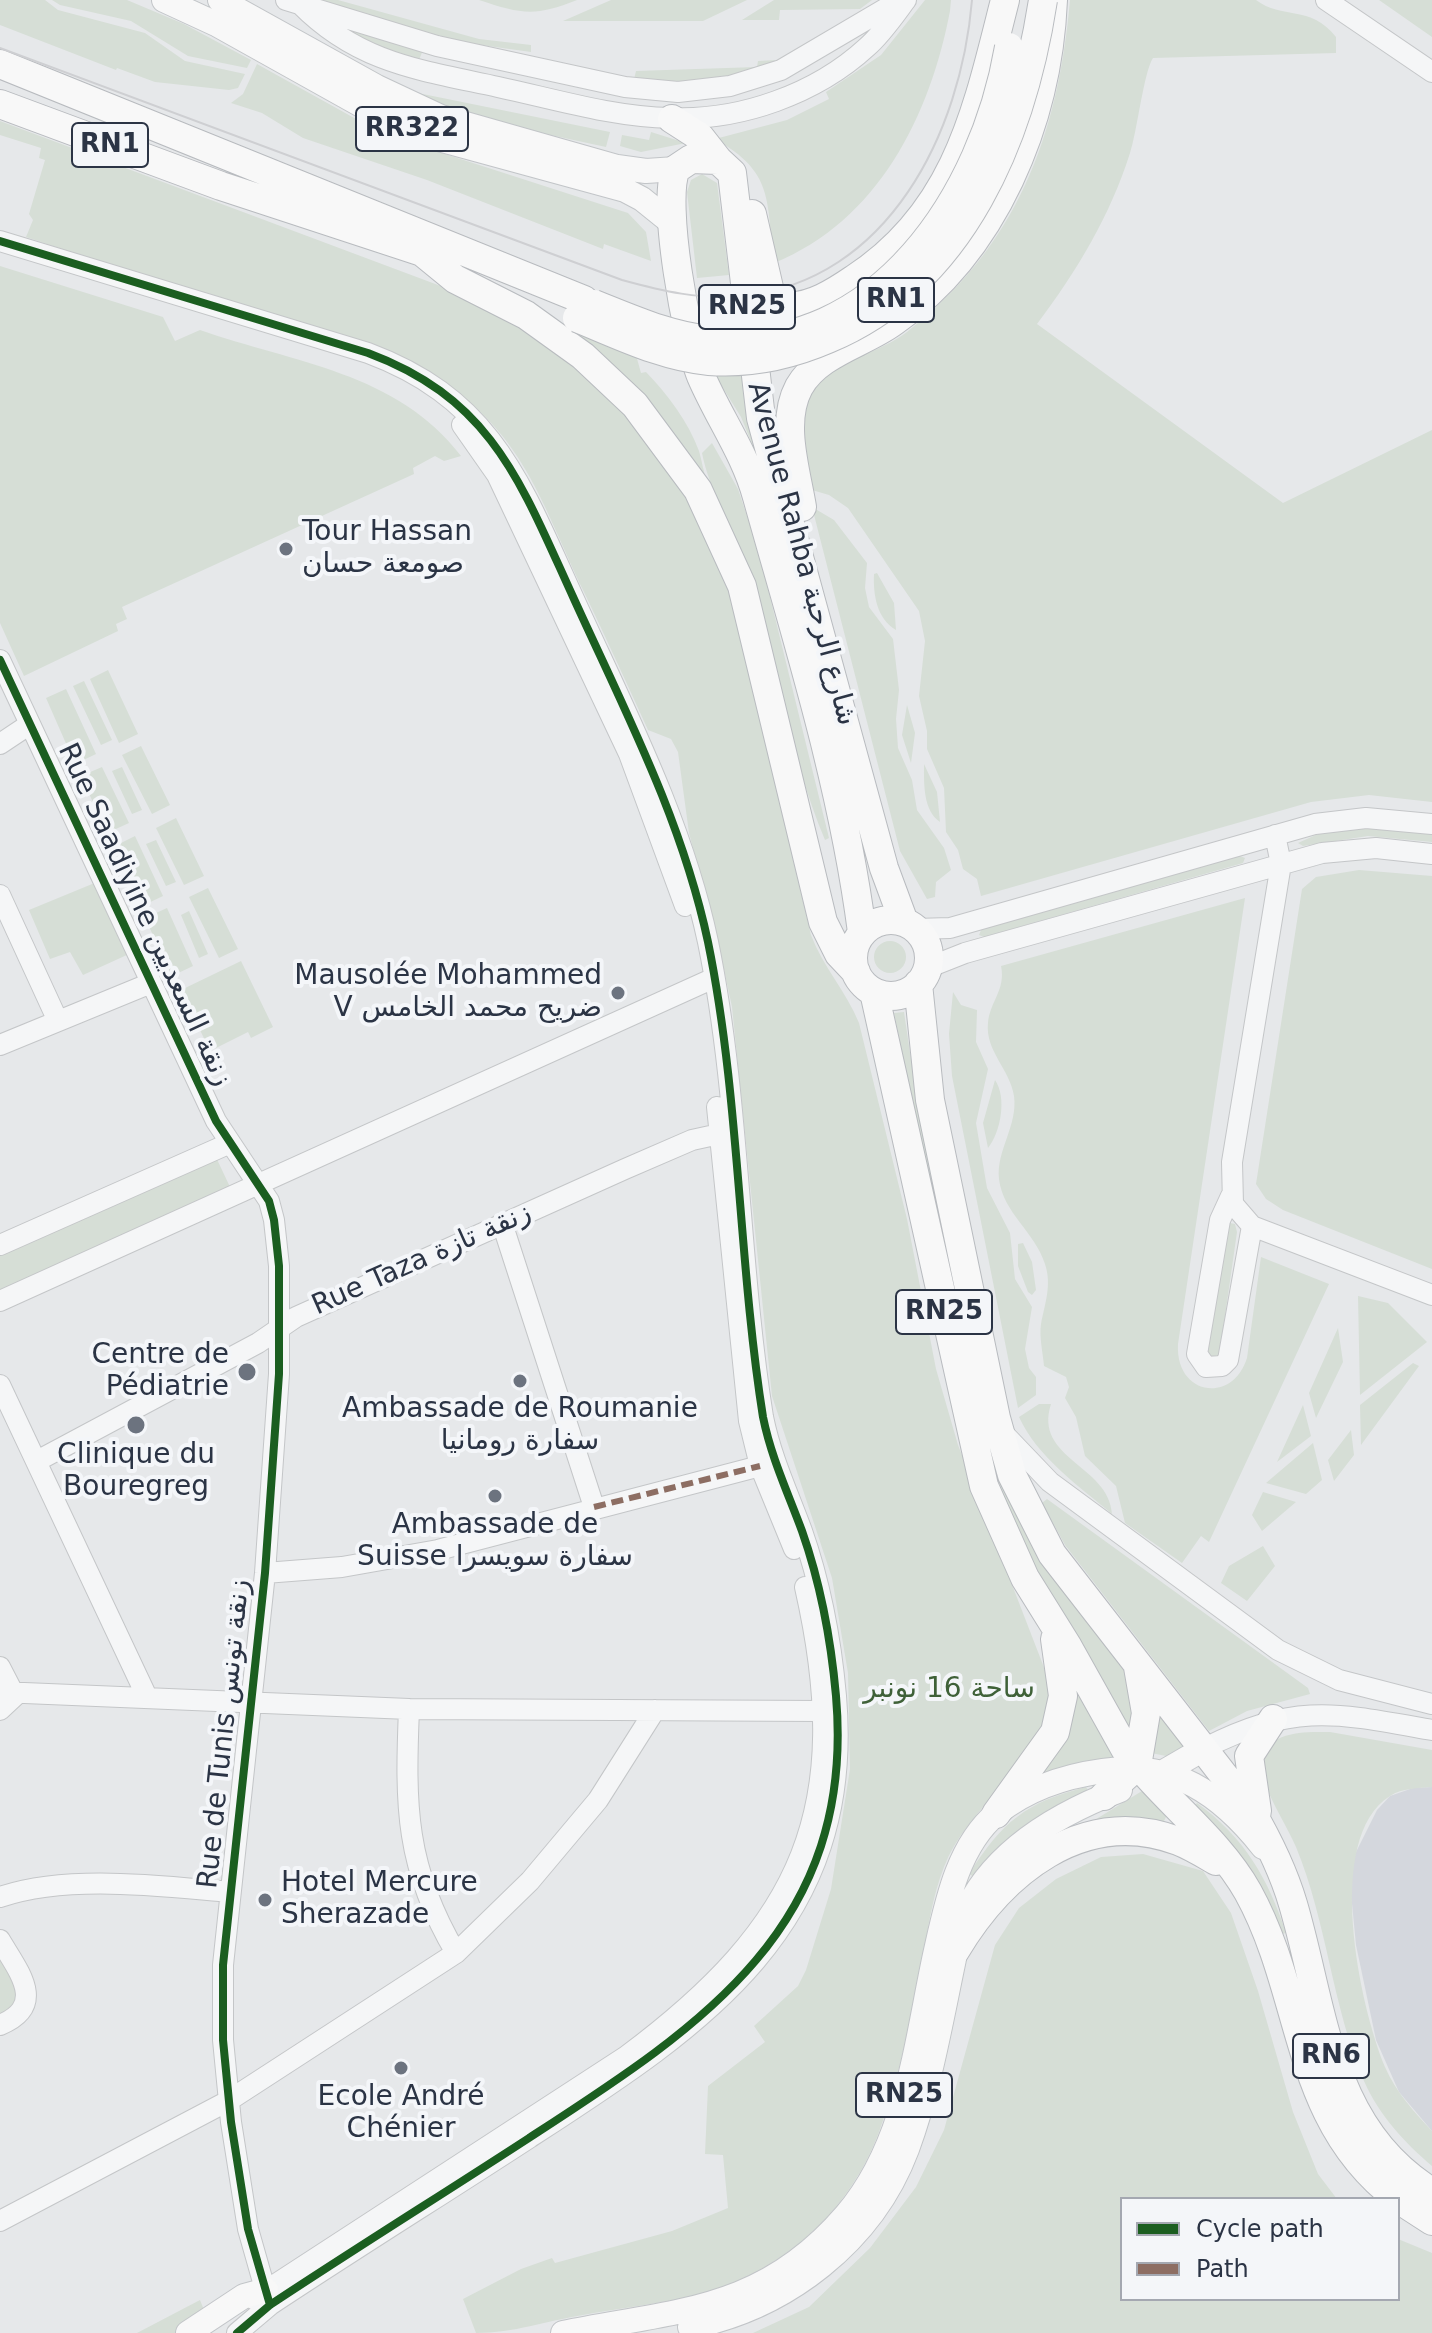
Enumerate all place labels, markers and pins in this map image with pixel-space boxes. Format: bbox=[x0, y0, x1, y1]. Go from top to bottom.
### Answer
place label: Tour Hassan صومعة حسان bbox=[302, 516, 472, 582]
marker: Tour Hassan صومعة حسان bbox=[277, 540, 295, 558]
place label: Mausolée Mohammed V ضريح محمد الخامس bbox=[294, 960, 602, 1026]
marker: Mausolée Mohammed V ضريح محمد الخامس bbox=[609, 984, 627, 1002]
place label: Centre de Pédiatrie bbox=[91, 1339, 229, 1405]
marker: Centre de Pédiatrie bbox=[236, 1361, 258, 1383]
marker: Ambassade de Roumanie سفارة رومانيا bbox=[511, 1372, 529, 1390]
place label: Ambassade de Roumanie سفارة رومانيا bbox=[342, 1393, 698, 1459]
marker: Clinique du Bouregreg bbox=[125, 1414, 147, 1436]
place label: Clinique du Bouregreg bbox=[57, 1439, 215, 1505]
marker: Ambassade de Suisse سفارة سويسرا bbox=[486, 1487, 504, 1505]
place label: Ambassade de Suisse سفارة سويسرا bbox=[357, 1509, 633, 1575]
place label: Hotel Mercure Sherazade bbox=[281, 1867, 478, 1933]
marker: Hotel Mercure Sherazade bbox=[256, 1891, 274, 1909]
marker: Ecole André Chénier bbox=[392, 2059, 410, 2077]
place label: Ecole André Chénier bbox=[318, 2081, 484, 2147]

